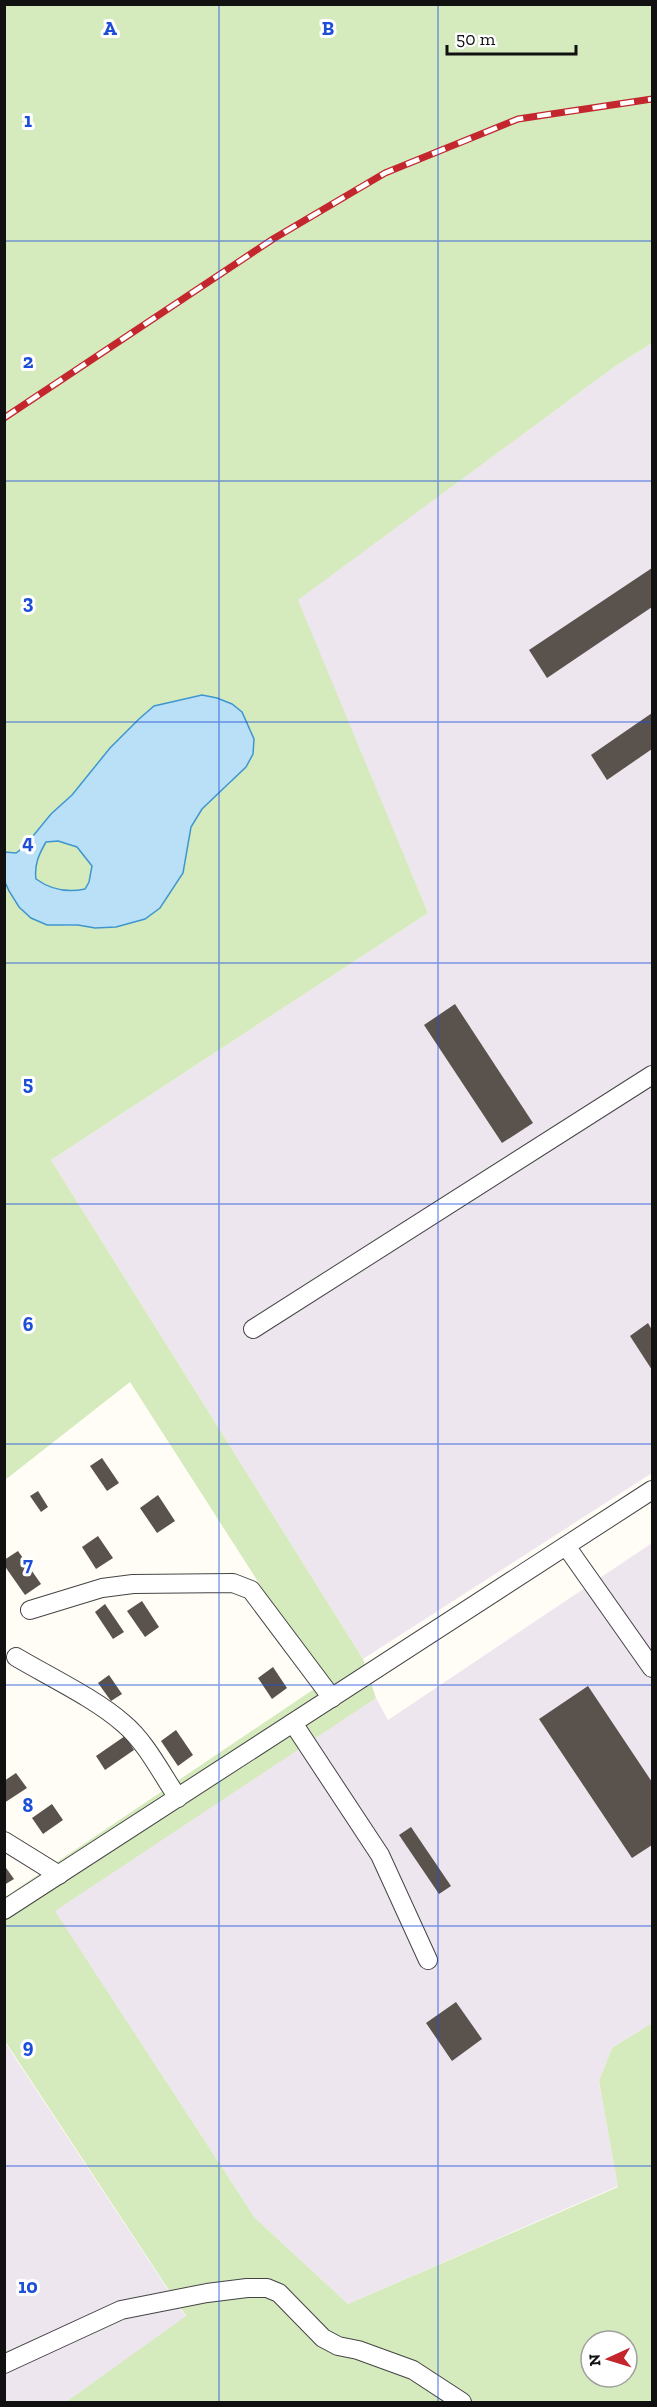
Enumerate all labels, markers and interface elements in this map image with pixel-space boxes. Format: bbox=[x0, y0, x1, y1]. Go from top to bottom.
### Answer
text: A bbox=[103, 16, 117, 40]
text: B bbox=[322, 16, 334, 40]
scale bar bbox=[447, 18, 576, 56]
text: 50 m bbox=[456, 28, 496, 50]
text: 1 bbox=[24, 108, 32, 132]
text: 2 bbox=[23, 349, 34, 373]
text: 3 bbox=[23, 590, 34, 614]
text: 4 bbox=[22, 830, 34, 854]
text: 5 bbox=[23, 1071, 33, 1095]
text: 6 bbox=[23, 1312, 34, 1336]
text: 7 bbox=[23, 1552, 33, 1576]
text: 8 bbox=[23, 1793, 34, 1817]
text: 9 bbox=[23, 2034, 34, 2058]
text: 10 bbox=[18, 2274, 38, 2298]
north arrow bbox=[579, 2329, 639, 2389]
text: N bbox=[585, 2353, 604, 2367]

